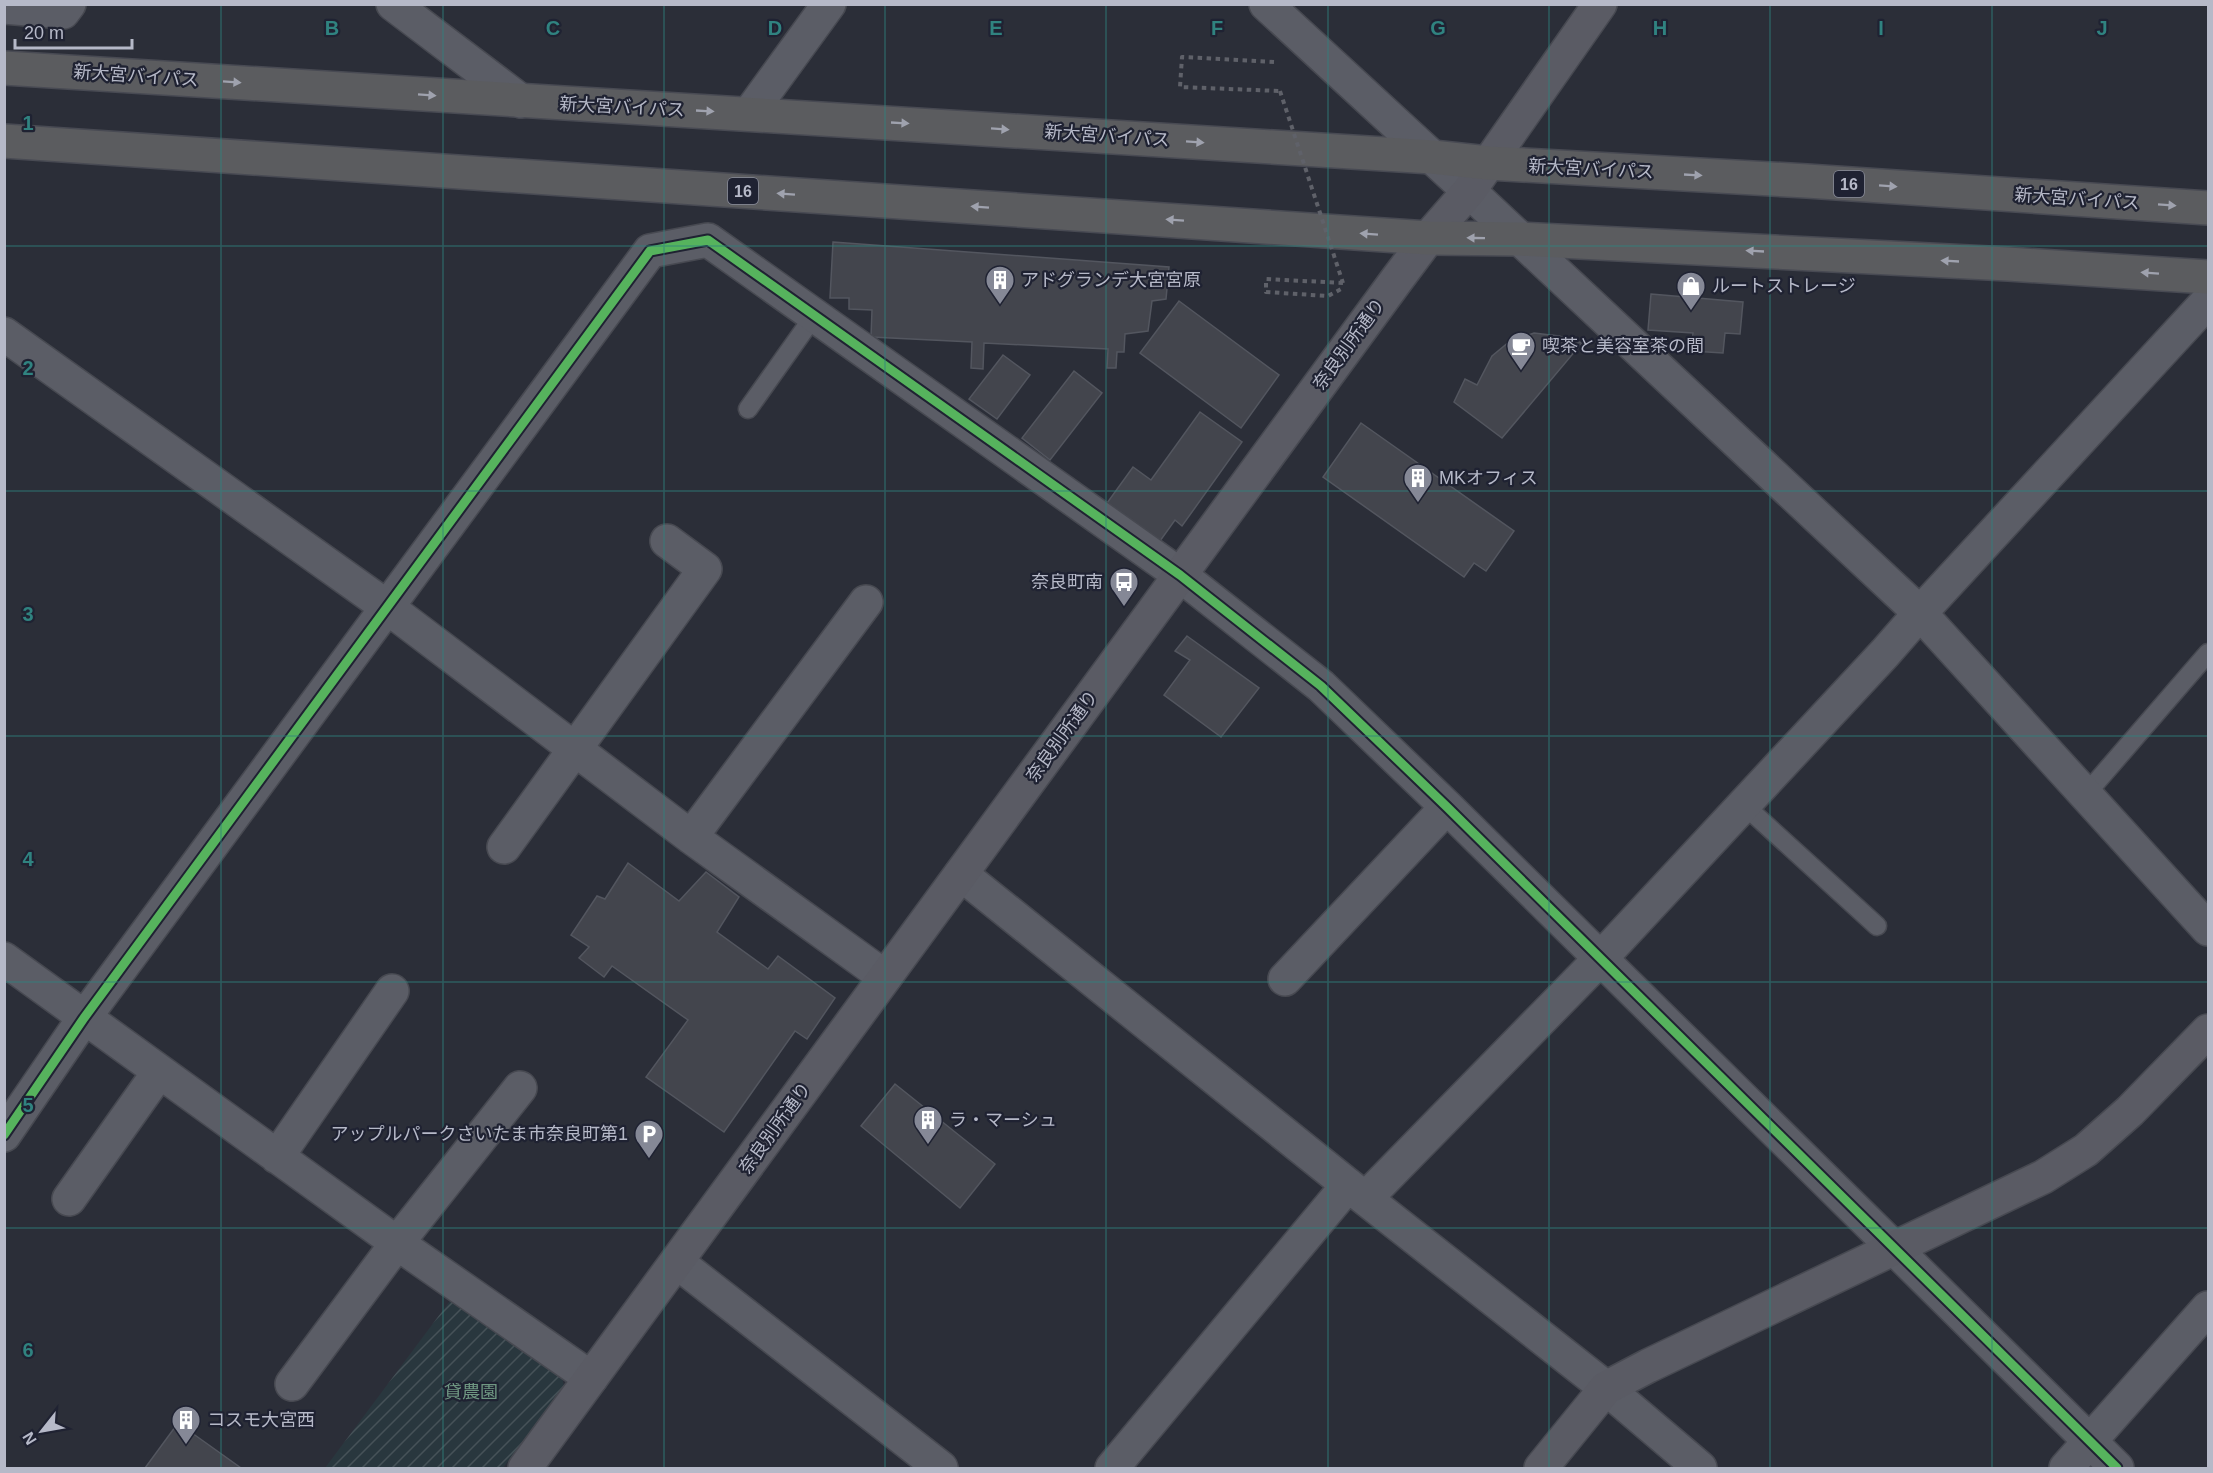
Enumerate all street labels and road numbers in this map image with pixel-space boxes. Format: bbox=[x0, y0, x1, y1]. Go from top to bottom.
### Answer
street label: 新大宮バイパス bbox=[73, 62, 199, 90]
street label: 新大宮バイパス bbox=[559, 94, 685, 120]
street label: 新大宮バイパス bbox=[1044, 122, 1170, 150]
street label: 新大宮バイパス bbox=[1528, 156, 1654, 182]
road number: 16 bbox=[1834, 171, 1864, 197]
road number: 16 bbox=[728, 178, 758, 204]
street label: 新大宮バイパス bbox=[2014, 185, 2140, 213]
street label: 奈良別所通り bbox=[1309, 294, 1389, 394]
street label: 奈良別所通り bbox=[1022, 686, 1102, 786]
street label: 奈良別所通り bbox=[735, 1078, 815, 1178]

